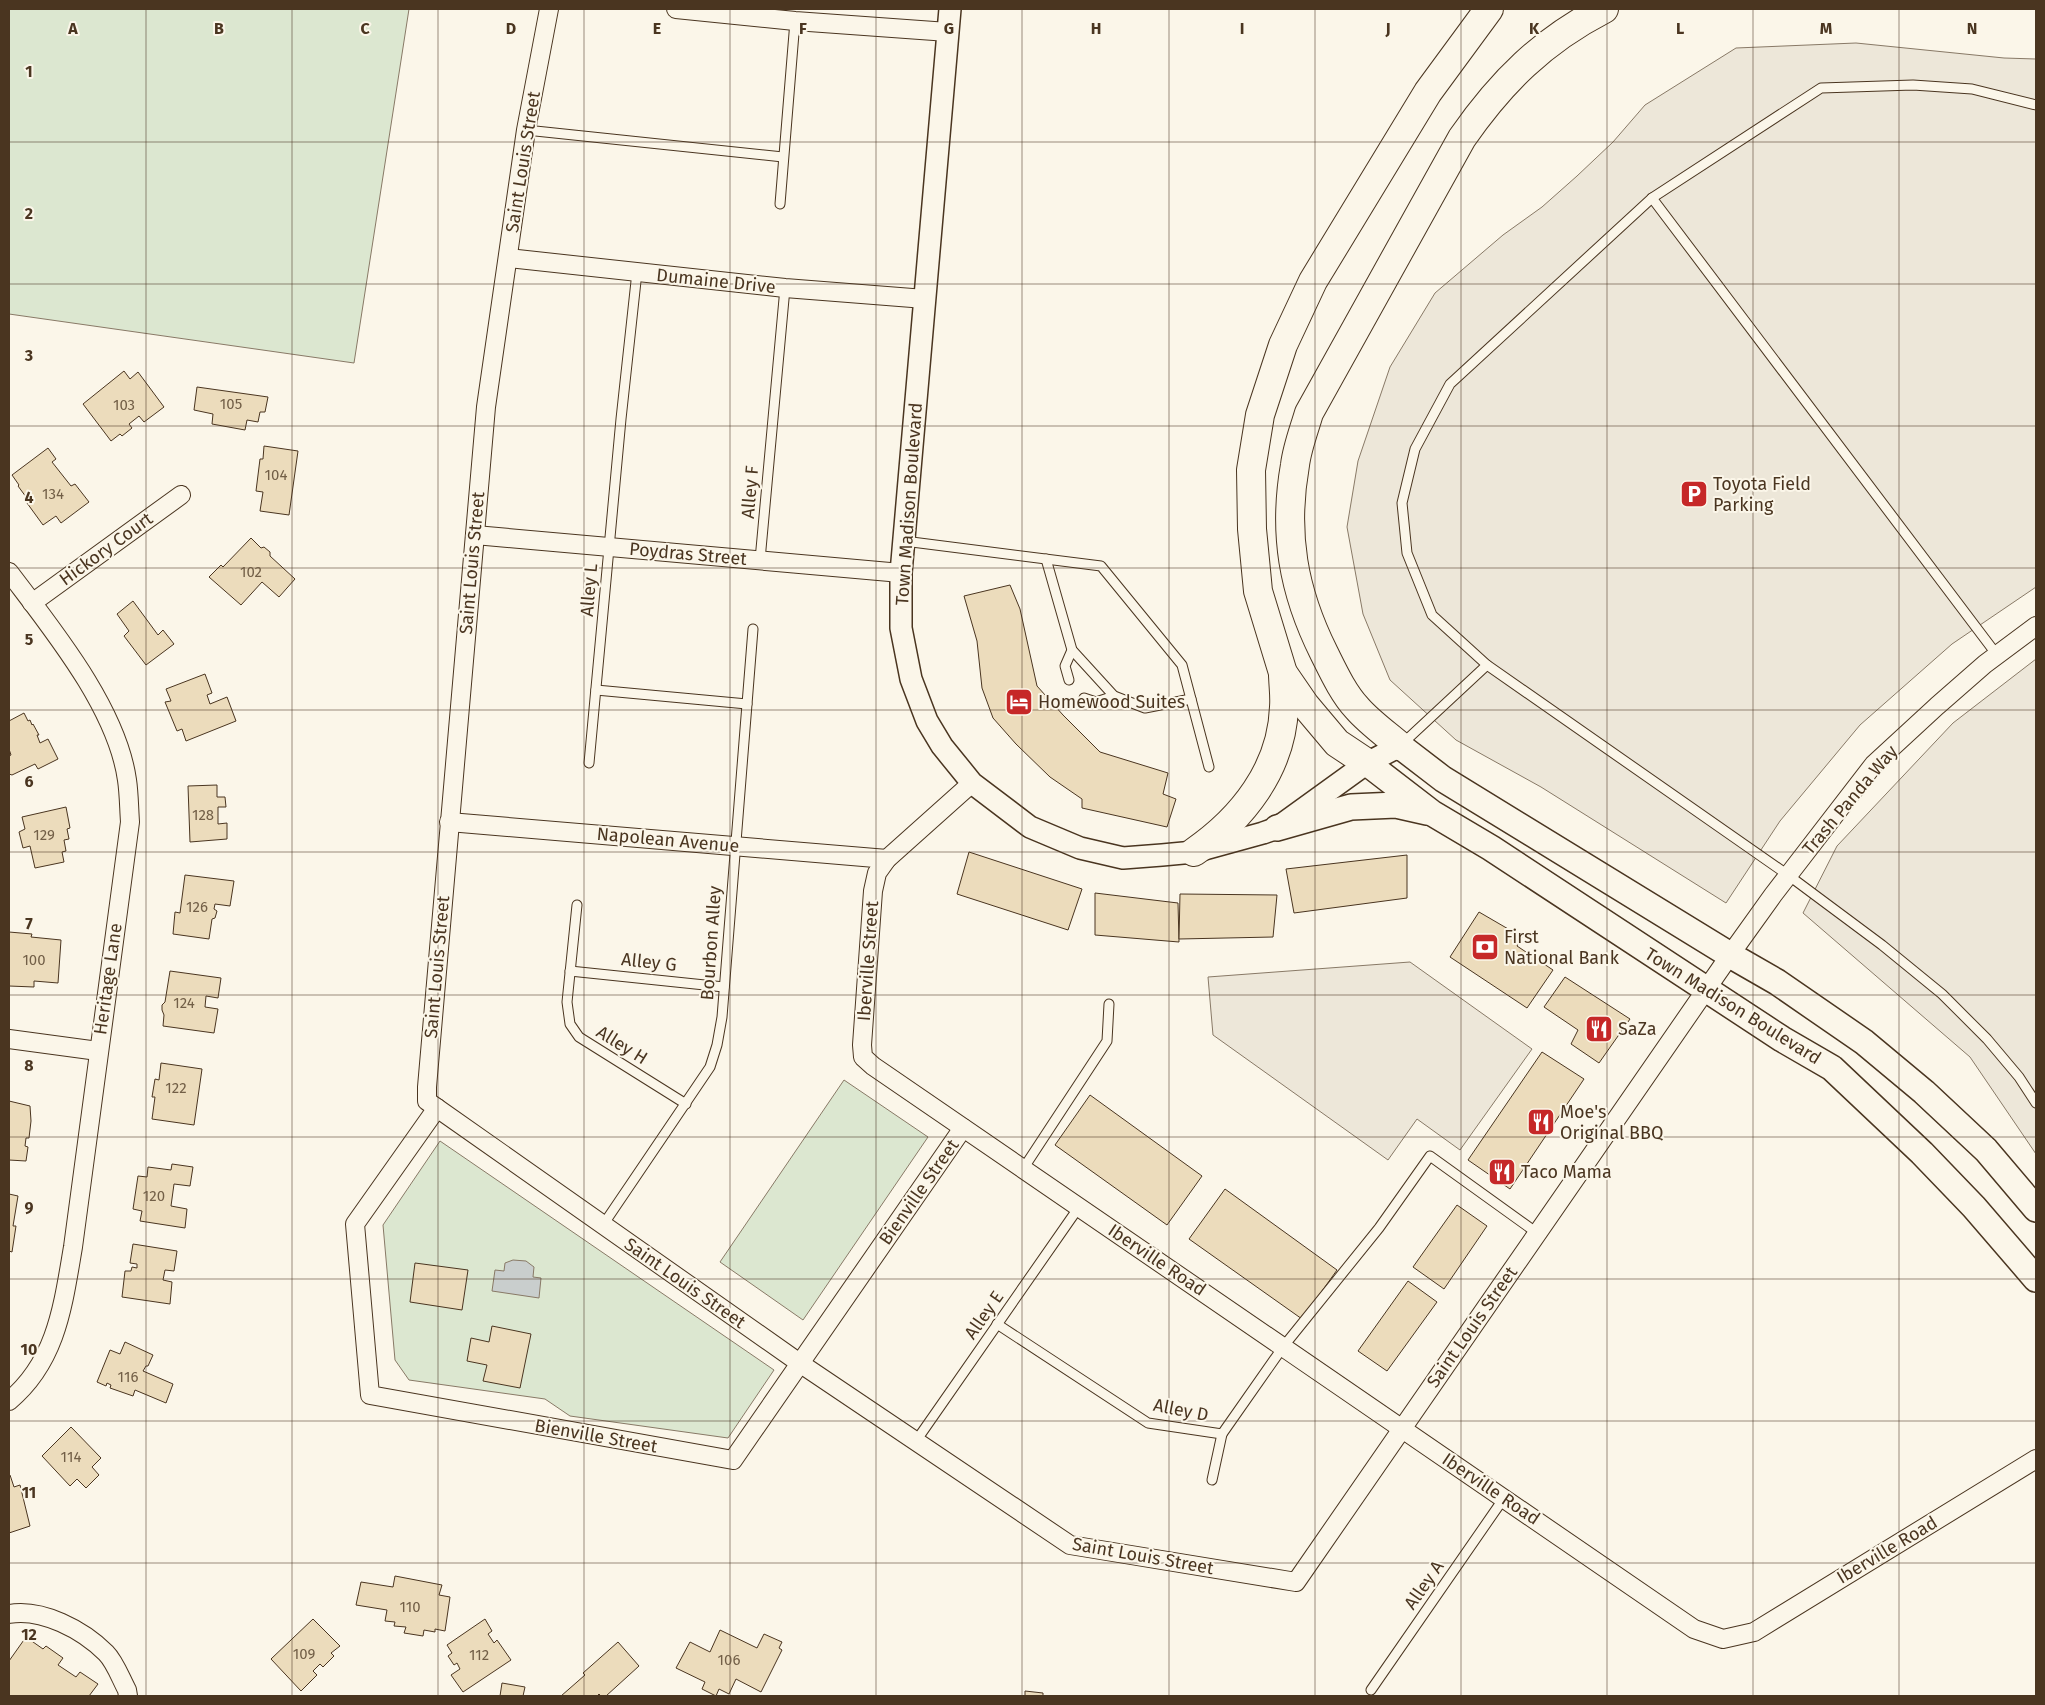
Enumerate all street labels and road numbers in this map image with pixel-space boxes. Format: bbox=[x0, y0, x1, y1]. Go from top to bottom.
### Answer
street label: Saint Louis Street bbox=[501, 89, 545, 234]
street label: Dumaine Drive bbox=[655, 264, 777, 298]
street label: Town Madison Boulevard bbox=[891, 402, 927, 606]
street label: Alley F bbox=[737, 464, 763, 519]
street label: Saint Louis Street bbox=[455, 490, 489, 635]
street label: Hickory Court bbox=[55, 507, 157, 590]
street label: Poydras Street bbox=[628, 538, 748, 570]
street label: Alley L bbox=[576, 563, 602, 617]
street label: Trash Panda Way bbox=[1798, 741, 1902, 859]
street label: Napolean Avenue bbox=[596, 823, 740, 857]
street label: Bourbon Alley bbox=[696, 885, 726, 1001]
street label: Saint Louis Street bbox=[420, 894, 454, 1039]
street label: Iberville Street bbox=[853, 900, 883, 1022]
street label: Heritage Lane bbox=[89, 922, 127, 1036]
street label: Town Madison Boulevard bbox=[1641, 943, 1825, 1069]
street label: Alley G bbox=[620, 948, 678, 976]
street label: Alley H bbox=[592, 1021, 652, 1069]
street label: Bienville Street bbox=[874, 1134, 964, 1249]
street label: Iberville Road bbox=[1104, 1219, 1210, 1301]
street label: Saint Louis Street bbox=[620, 1233, 750, 1333]
street label: Saint Louis Street bbox=[1422, 1262, 1522, 1392]
street label: Alley E bbox=[960, 1287, 1008, 1343]
street label: Alley D bbox=[1152, 1394, 1210, 1426]
street label: Bienville Street bbox=[533, 1414, 659, 1458]
street label: Iberville Road bbox=[1438, 1448, 1544, 1530]
street label: Iberville Road bbox=[1833, 1511, 1941, 1589]
street label: Saint Louis Street bbox=[1071, 1533, 1216, 1579]
street label: Alley A bbox=[1399, 1556, 1449, 1614]

